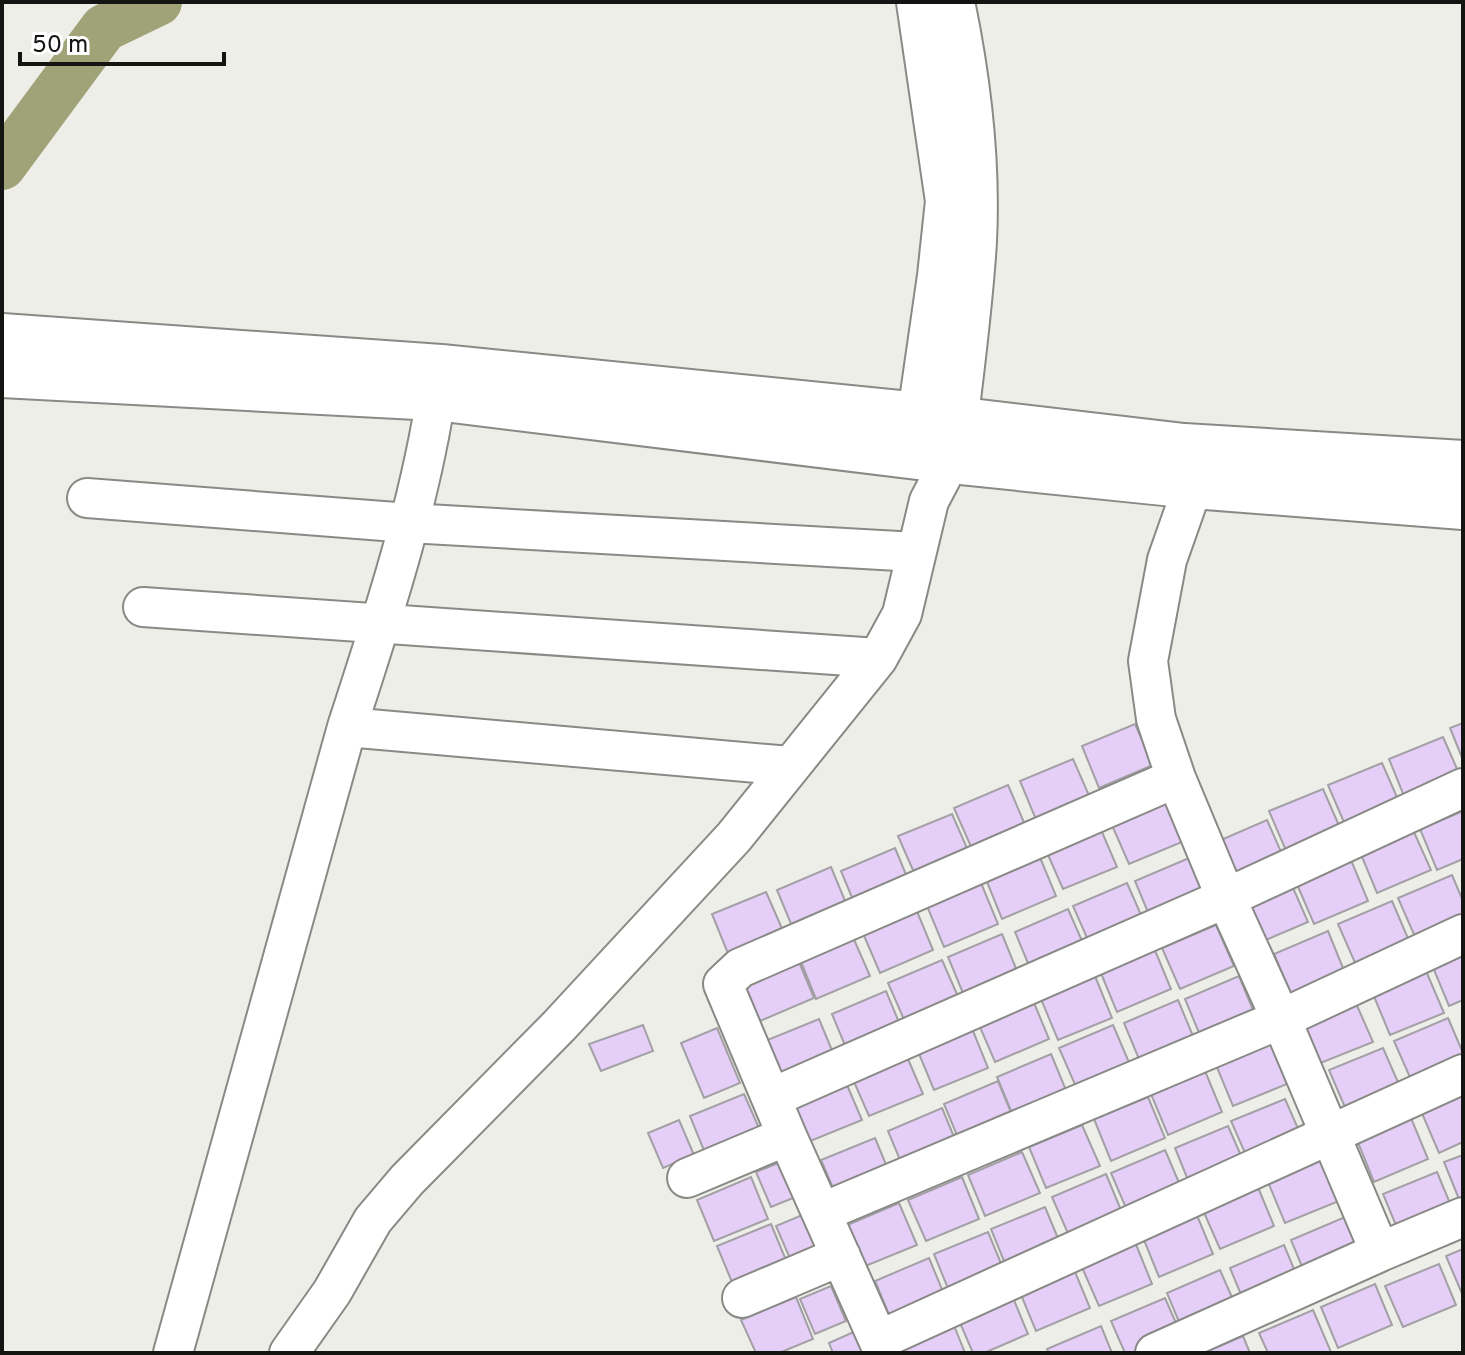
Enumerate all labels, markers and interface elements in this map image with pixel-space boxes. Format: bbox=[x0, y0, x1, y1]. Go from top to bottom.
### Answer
scale bar bbox=[20, 16, 224, 66]
text: 50 m bbox=[32, 31, 88, 61]

